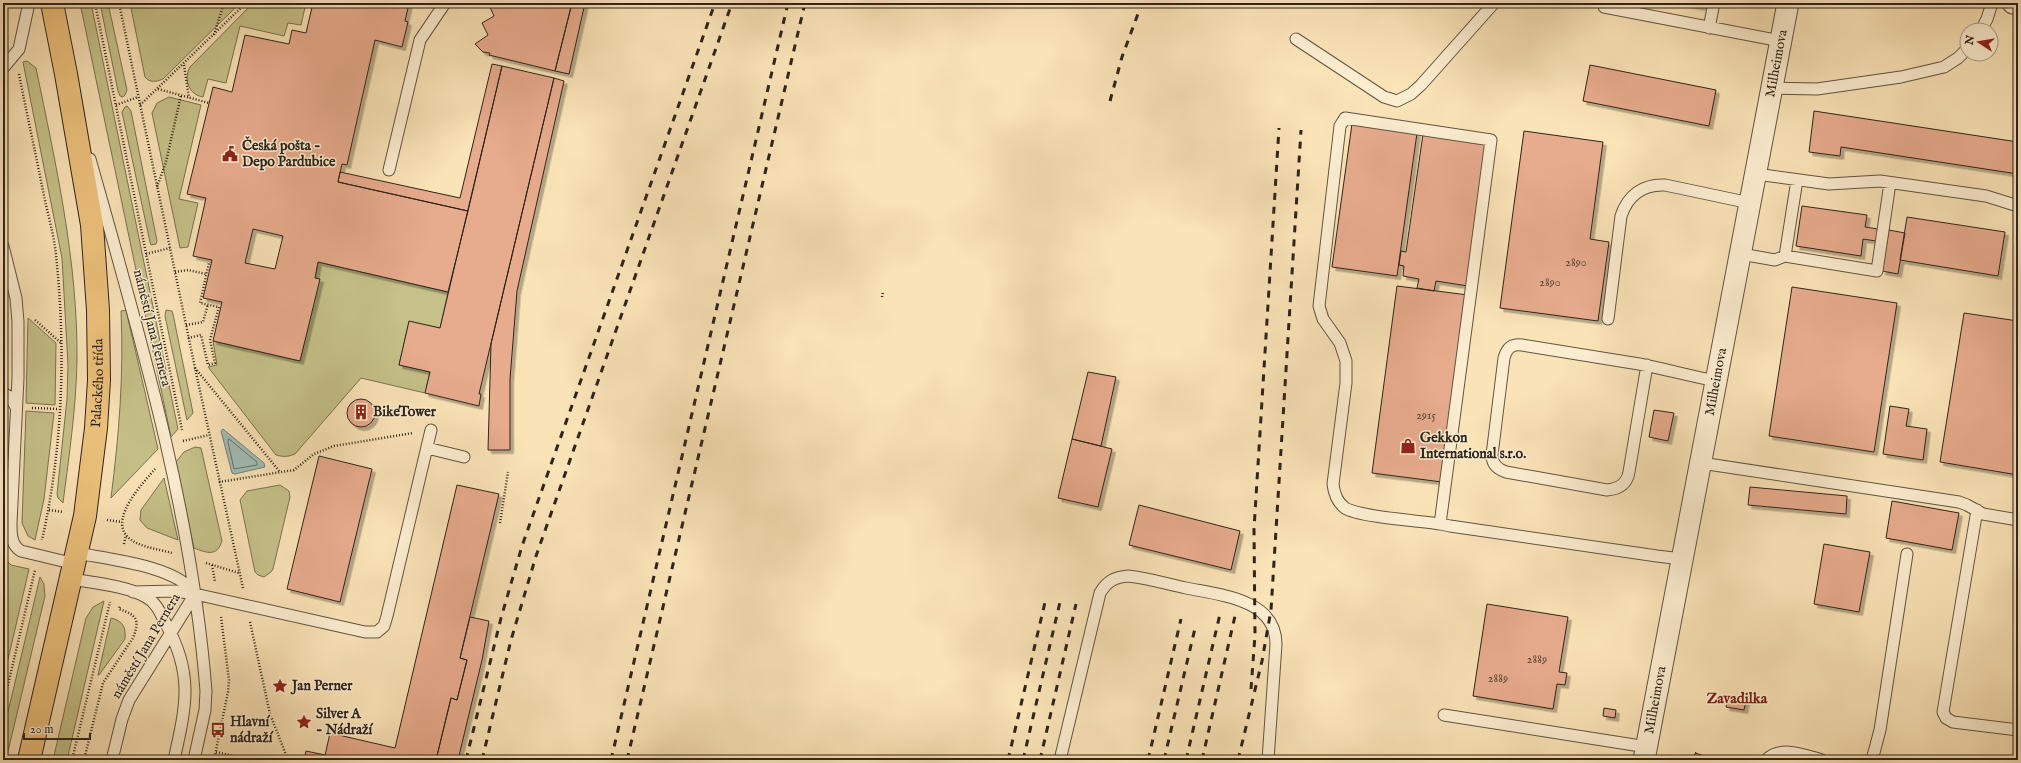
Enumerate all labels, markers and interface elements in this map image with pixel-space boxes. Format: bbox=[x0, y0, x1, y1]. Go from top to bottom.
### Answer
north arrow bbox=[1959, 22, 1999, 62]
street label: Milheimova bbox=[1761, 27, 1792, 99]
text: N bbox=[1962, 34, 1978, 47]
place label: Česká pošta - Depo Pardubice bbox=[242, 136, 336, 171]
public building icon: Česká pošta - Depo Pardubice bbox=[221, 145, 239, 163]
house number: 2890 bbox=[1565, 255, 1587, 270]
street label: náměstí Jana Pernera bbox=[129, 268, 175, 389]
house number: 2890 bbox=[1539, 275, 1561, 290]
street label: Palackého třída bbox=[87, 338, 108, 428]
street label: Milheimova bbox=[1701, 345, 1731, 417]
building icon: BikeTower bbox=[352, 403, 370, 421]
place label: BikeTower bbox=[373, 403, 437, 421]
house number: 2915 bbox=[1416, 408, 1436, 423]
place label: Gekkon International s.r.o. bbox=[1420, 429, 1526, 463]
shop icon: Gekkon International s.r.o. bbox=[1399, 437, 1417, 455]
street label: náměstí Jana Pernera bbox=[107, 589, 185, 702]
house number: 2889 bbox=[1527, 652, 1547, 667]
street label: Milheimova bbox=[1640, 664, 1671, 736]
house number: 2889 bbox=[1488, 671, 1508, 686]
place icon: Jan Perner bbox=[271, 677, 289, 695]
place label: Jan Perner bbox=[290, 677, 353, 695]
district label: Zavadilka bbox=[1707, 689, 1768, 708]
place label: Silver A - Nádraží bbox=[316, 705, 373, 739]
place label: Hlavní nádraží bbox=[230, 713, 274, 747]
place icon: Silver A - Nádraží bbox=[295, 713, 313, 731]
scale bar bbox=[24, 715, 90, 741]
bus stop icon: Hlavní nádraží bbox=[209, 721, 227, 739]
text: 20 m bbox=[30, 722, 53, 737]

